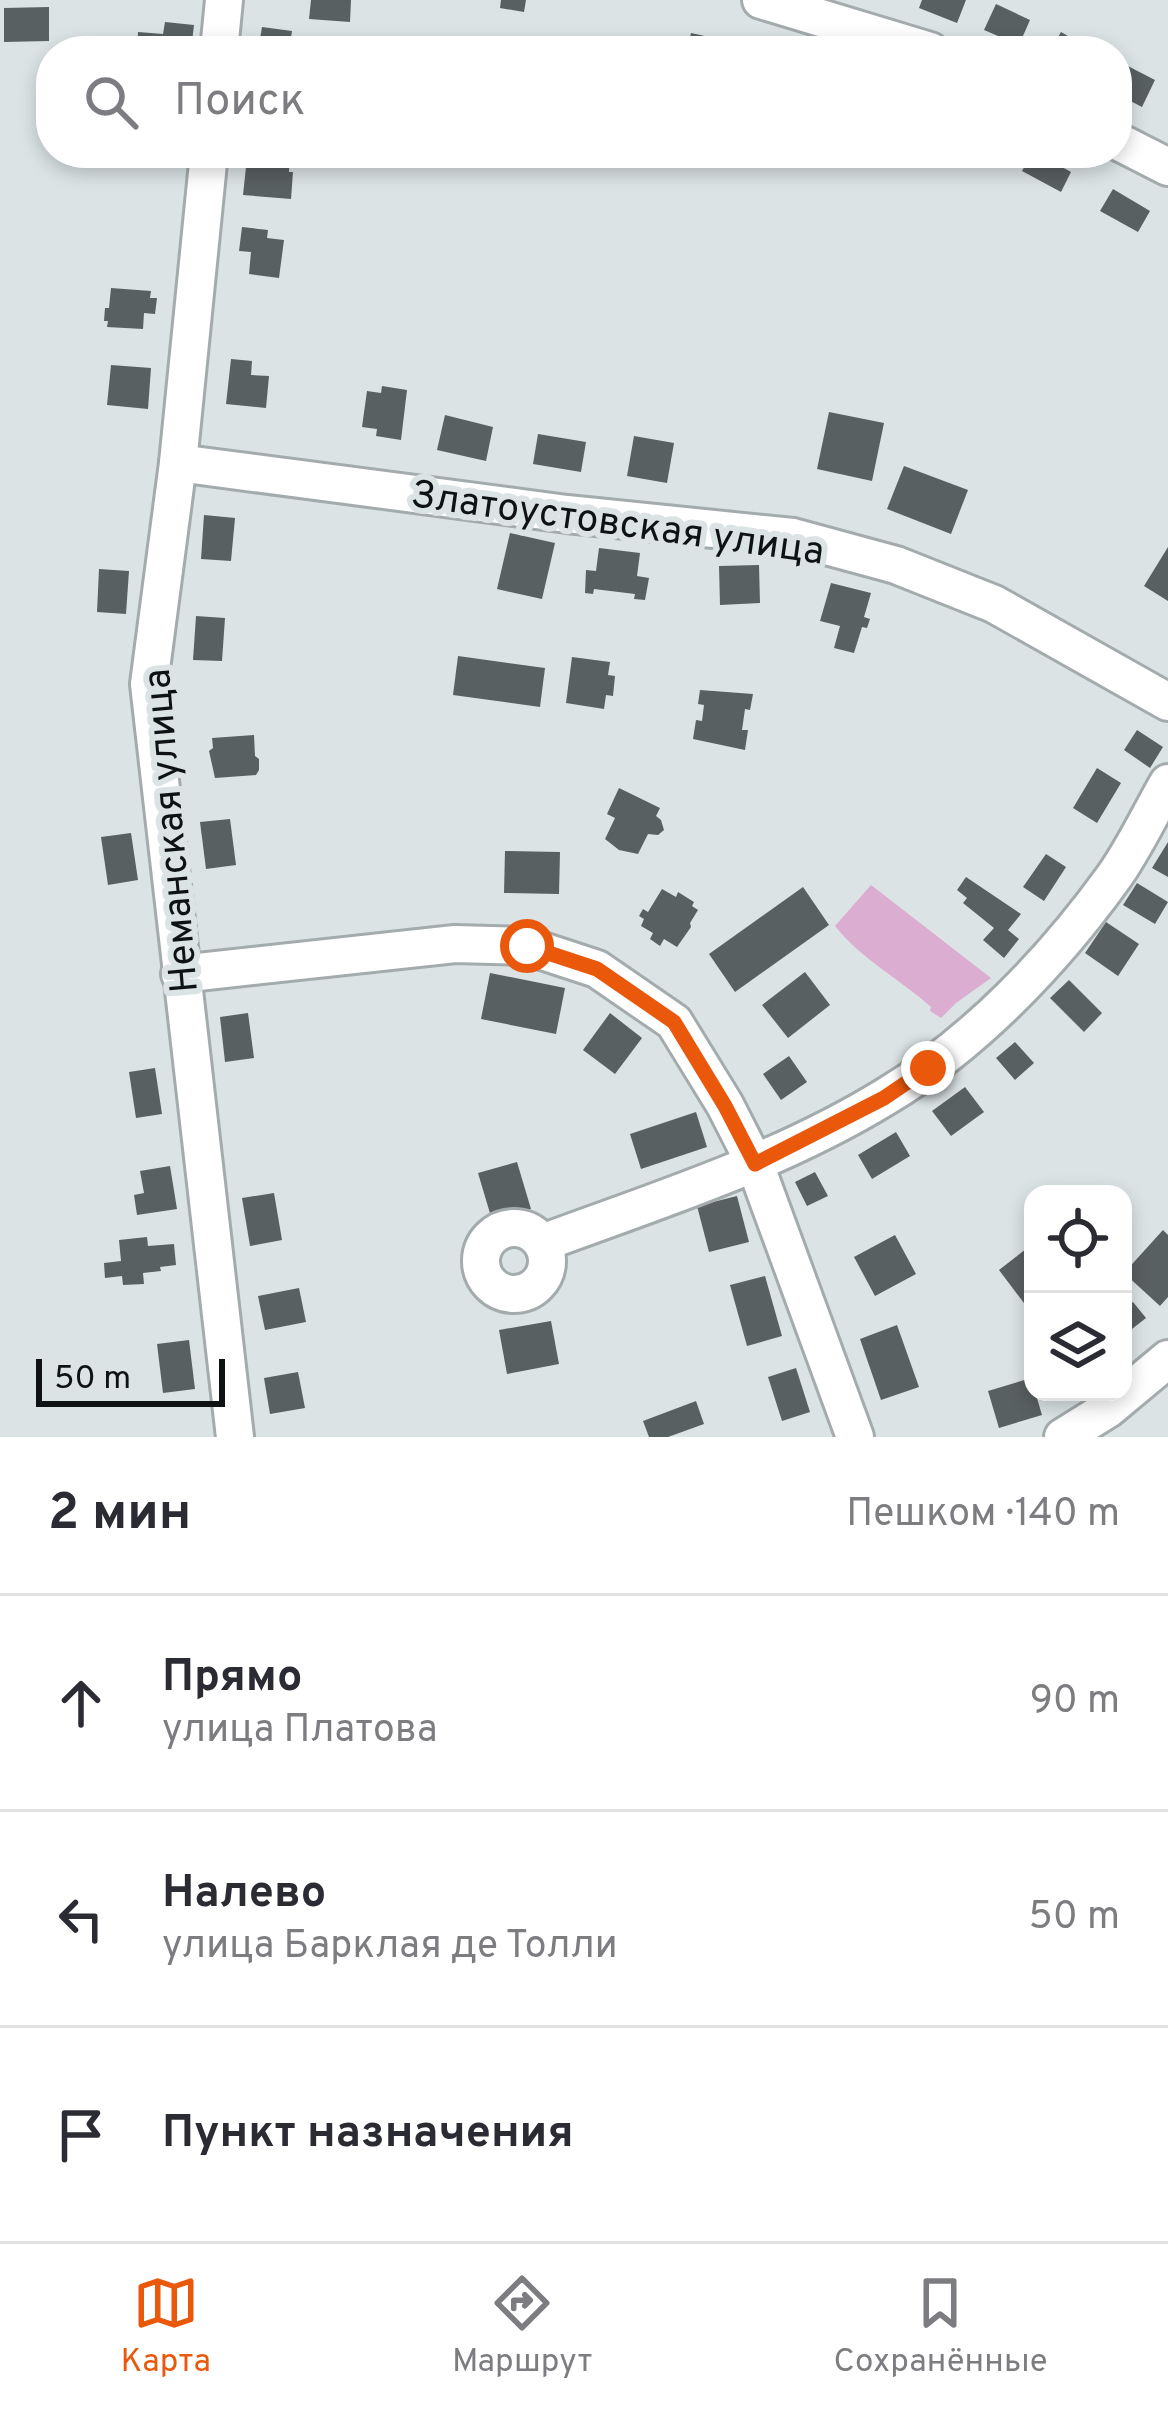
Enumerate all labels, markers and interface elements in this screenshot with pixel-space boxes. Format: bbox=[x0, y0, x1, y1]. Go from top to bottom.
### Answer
search box bbox=[36, 36, 1132, 168]
icon: search bbox=[78, 69, 144, 135]
text: Поиск bbox=[174, 74, 305, 131]
street label: Златоустовская улица bbox=[408, 472, 827, 579]
street label: Неманская улица bbox=[135, 667, 212, 995]
route start bbox=[500, 919, 554, 973]
route end bbox=[901, 1041, 955, 1095]
map controls bbox=[1024, 1185, 1132, 1401]
button: locate bbox=[1024, 1185, 1132, 1293]
button: layers bbox=[1024, 1293, 1132, 1401]
scale bar bbox=[36, 1353, 225, 1406]
text: 50 m bbox=[54, 1359, 131, 1401]
text: 2 мин bbox=[48, 1483, 191, 1548]
text: Пешком · 140 m bbox=[846, 1491, 1120, 1540]
text: Прямо bbox=[162, 1650, 303, 1707]
icon: ahead bbox=[48, 1670, 114, 1736]
text: 90 m bbox=[1030, 1678, 1120, 1727]
text: улица Платова bbox=[162, 1707, 437, 1756]
text: Налево bbox=[162, 1866, 326, 1923]
icon: left bbox=[48, 1886, 114, 1952]
text: 50 m bbox=[1029, 1894, 1120, 1943]
text: улица Барклая де Толли bbox=[162, 1923, 618, 1972]
icon: arrive bbox=[48, 2102, 114, 2168]
text: Пункт назначения bbox=[162, 2106, 574, 2163]
tab: Карта bbox=[121, 2270, 211, 2384]
tab: Маршрут bbox=[452, 2270, 592, 2384]
tab: Сохранённые bbox=[833, 2270, 1047, 2384]

